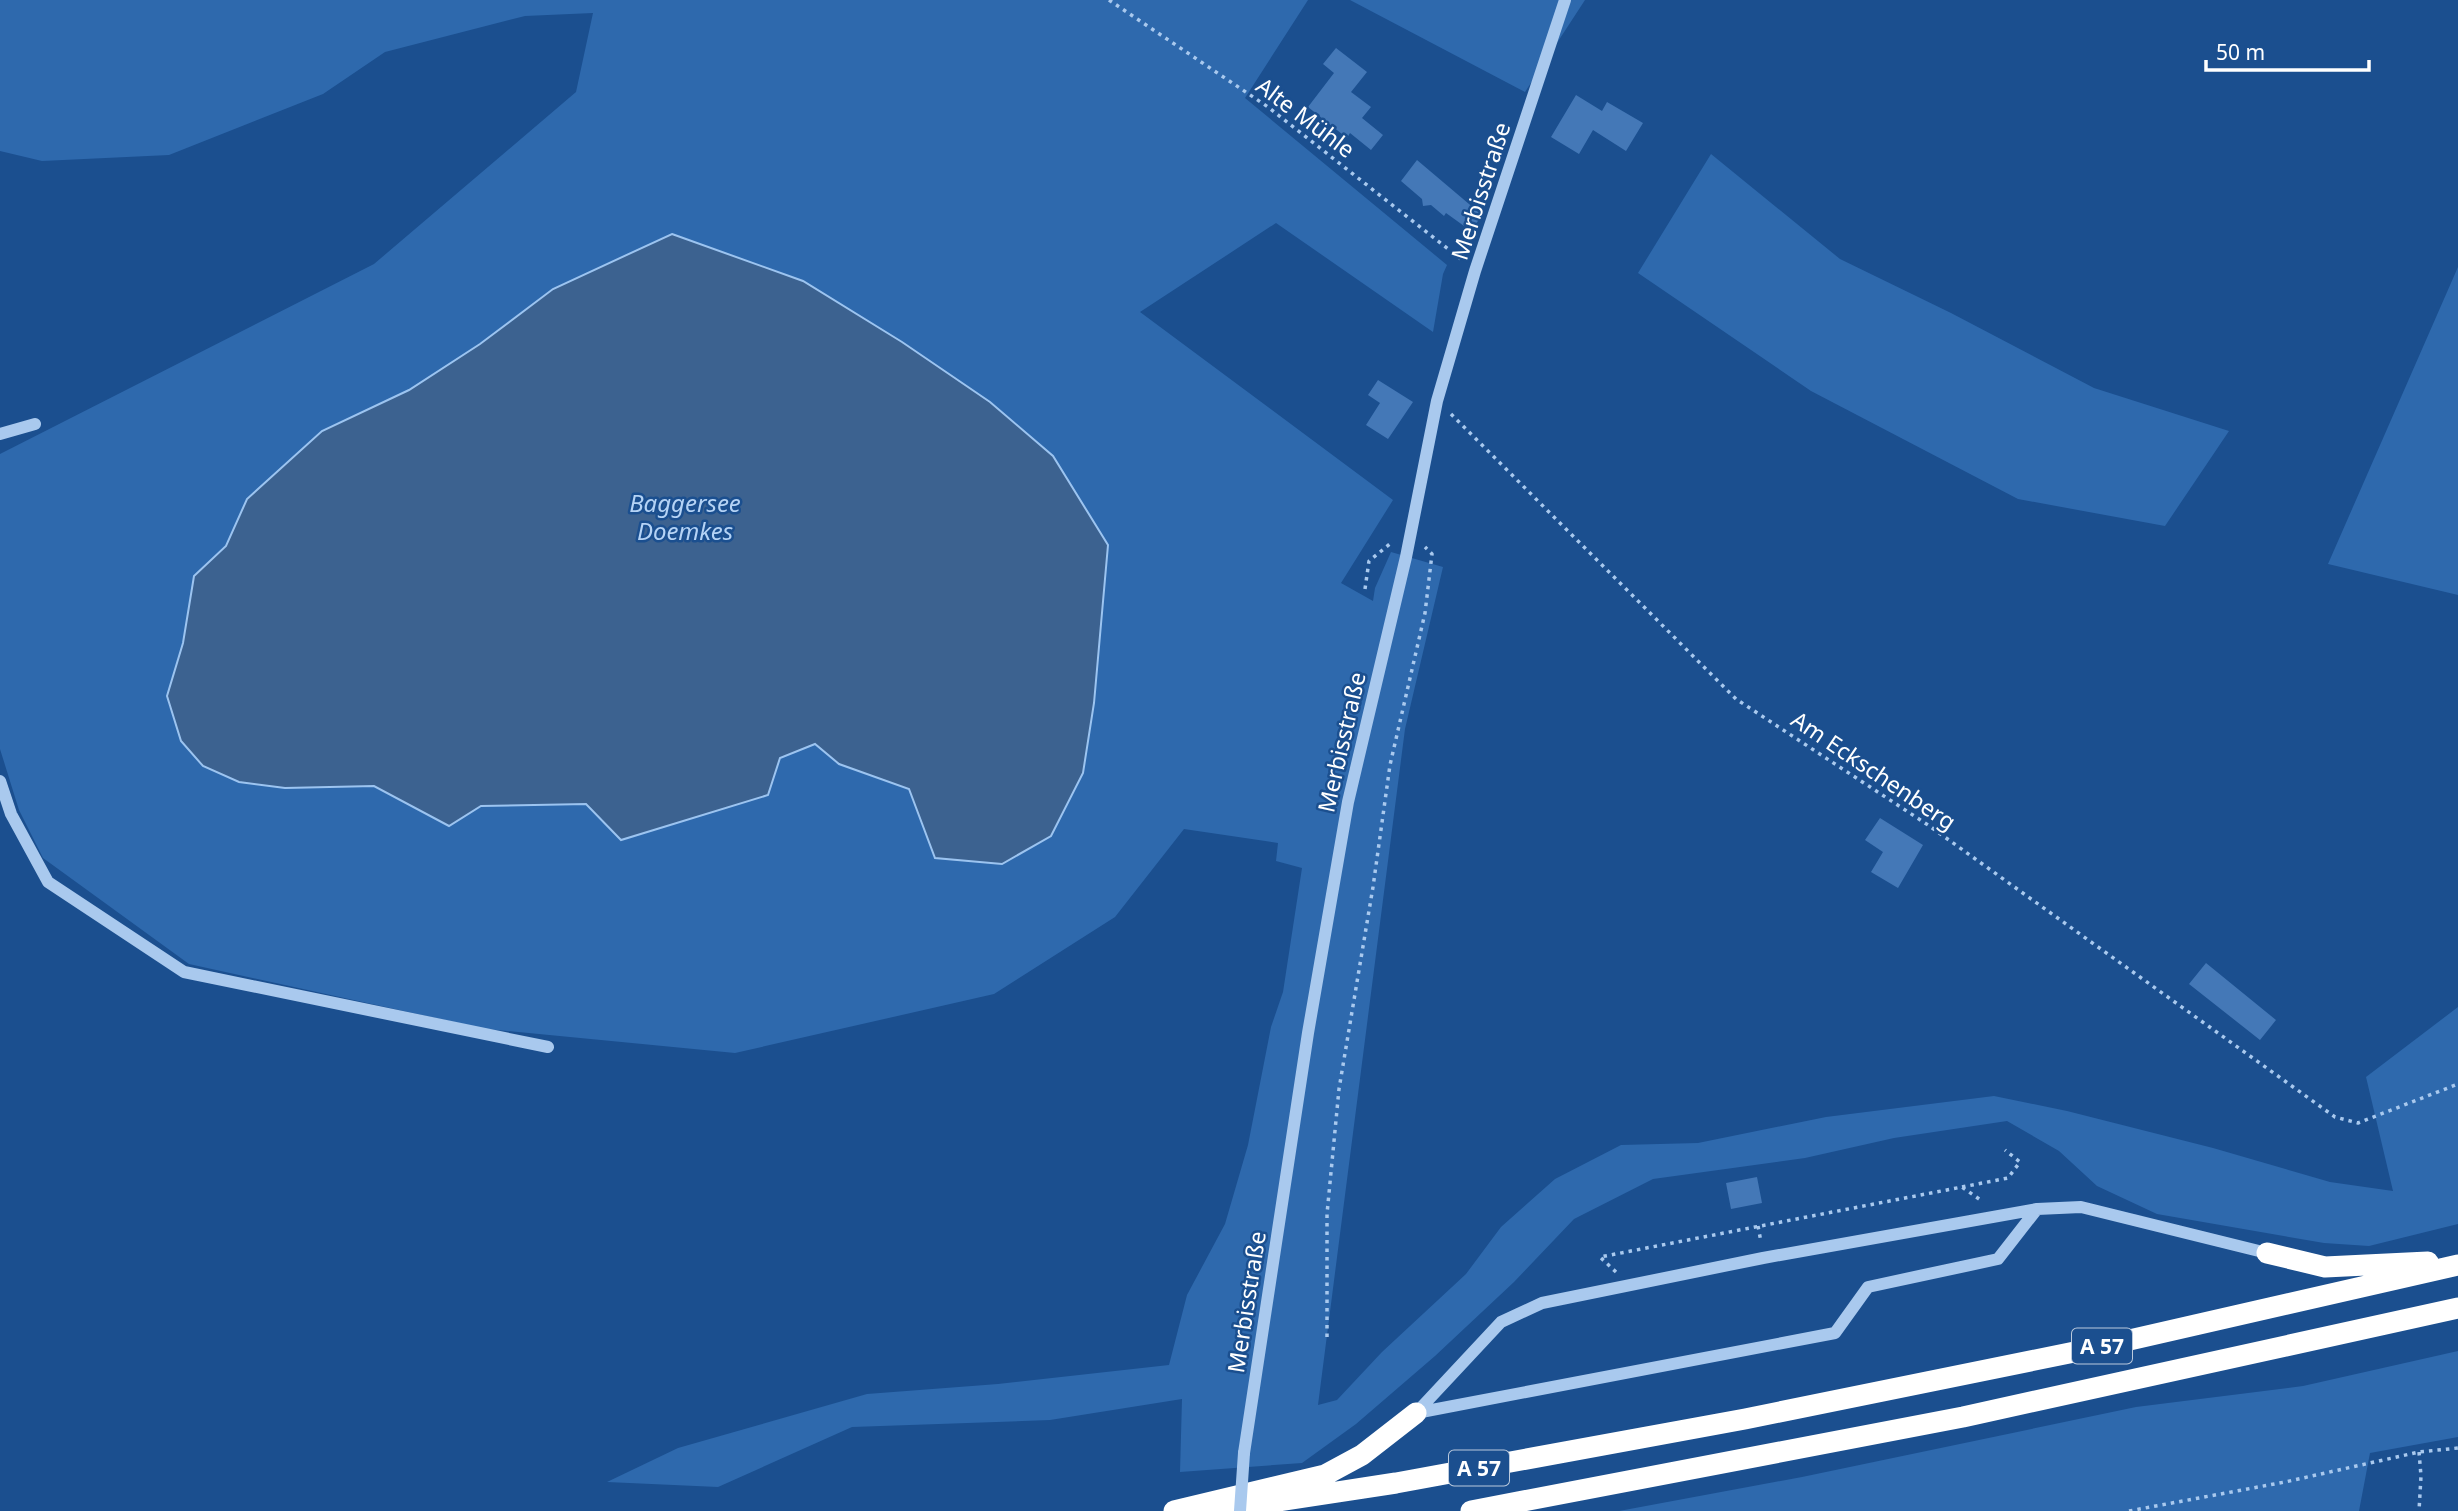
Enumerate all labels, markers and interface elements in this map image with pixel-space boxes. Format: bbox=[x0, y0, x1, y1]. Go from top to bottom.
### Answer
scale bar bbox=[2206, 28, 2369, 72]
text: 50 m bbox=[2216, 38, 2265, 66]
street label: Alte Mühle bbox=[1250, 69, 1362, 165]
street label: Merbisstraße bbox=[1443, 118, 1517, 264]
water label: Baggersee Doemkes bbox=[629, 486, 741, 547]
street label: Merbisstraße bbox=[1309, 669, 1373, 815]
street label: Am Eckschenberg bbox=[1785, 703, 1963, 837]
street label: Merbisstraße bbox=[1219, 1229, 1273, 1375]
road number: A 57 bbox=[2072, 1328, 2132, 1364]
road number: A 57 bbox=[1449, 1450, 1509, 1486]

